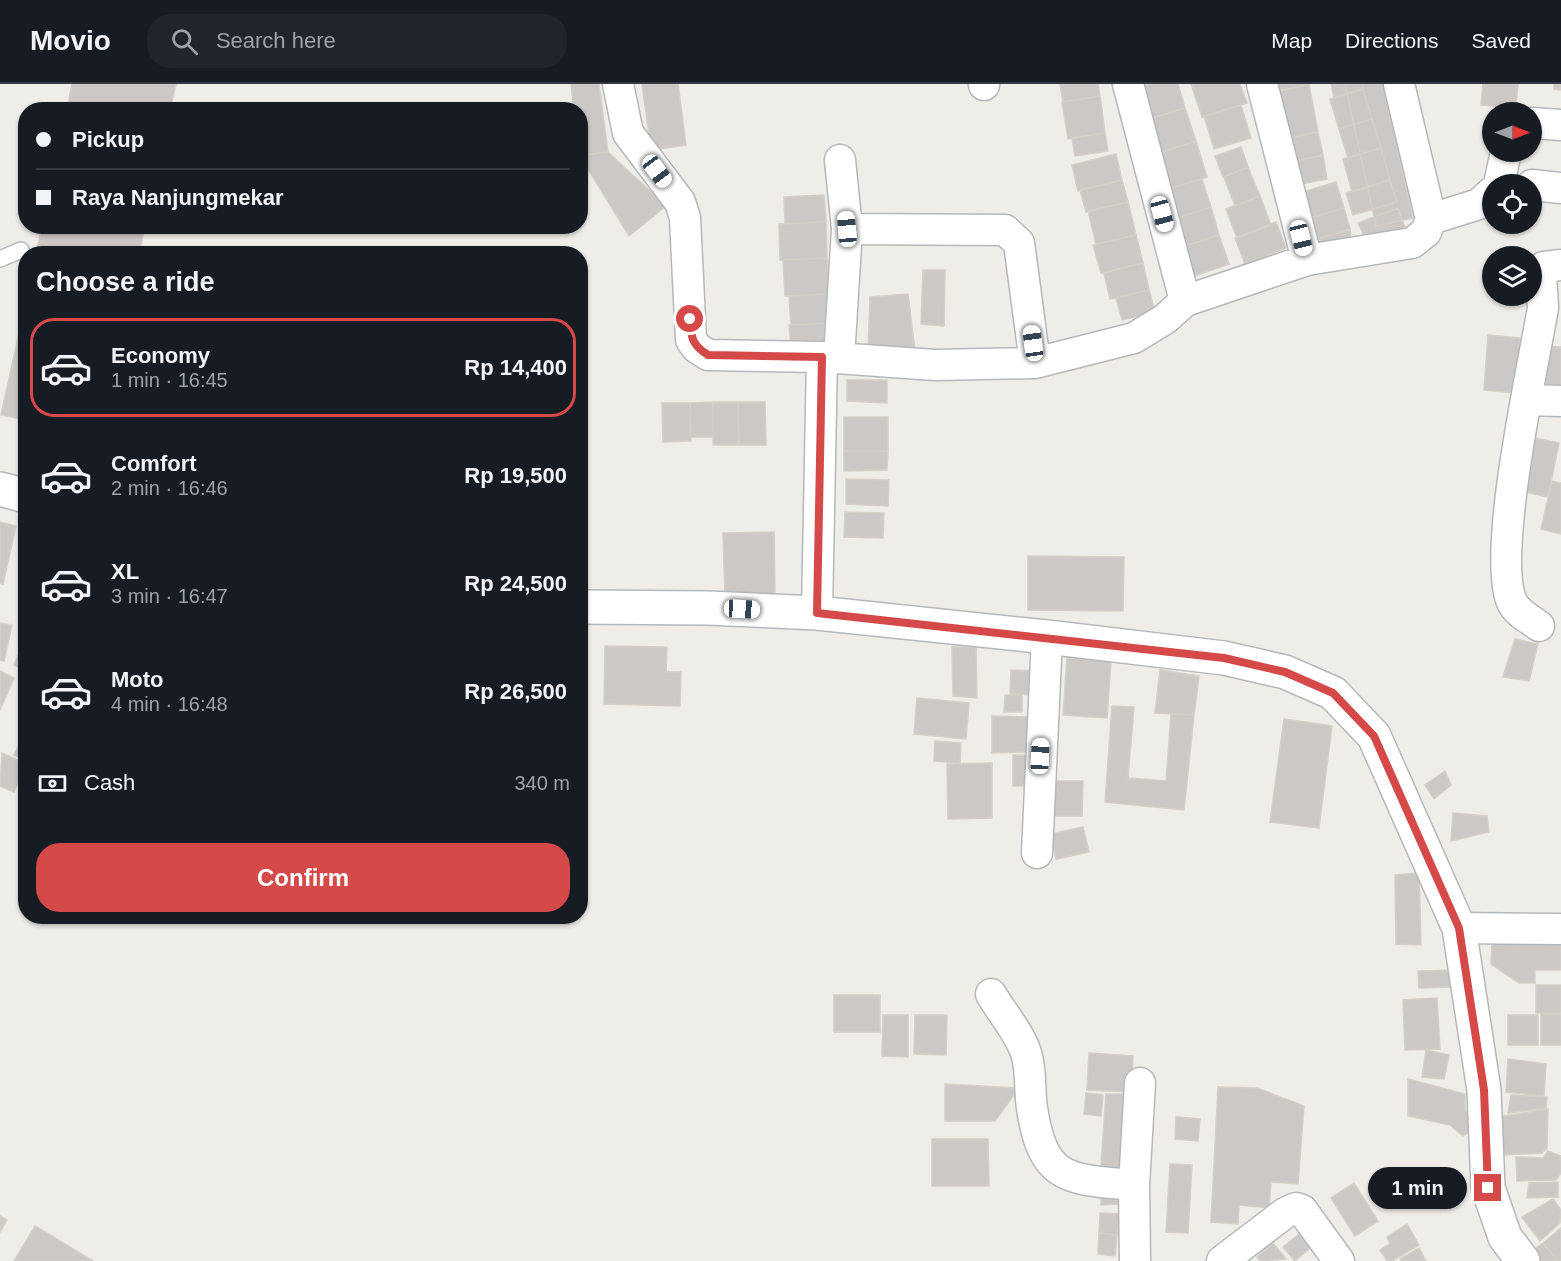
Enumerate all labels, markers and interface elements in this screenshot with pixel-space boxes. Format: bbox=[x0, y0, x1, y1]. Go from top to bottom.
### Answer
search box bbox=[147, 14, 567, 68]
text: Movio bbox=[30, 25, 111, 56]
icon: search bbox=[168, 25, 201, 58]
text: Search here bbox=[216, 28, 336, 53]
text: Map bbox=[1271, 29, 1312, 52]
text: Directions bbox=[1345, 29, 1438, 52]
text: Saved bbox=[1471, 29, 1531, 52]
north arrow bbox=[1482, 102, 1542, 162]
map controls bbox=[1482, 102, 1542, 306]
text: Pickup bbox=[72, 127, 144, 152]
car bbox=[639, 151, 675, 191]
button: locate bbox=[1482, 174, 1542, 234]
text: Raya Nanjungmekar bbox=[72, 185, 284, 210]
car bbox=[1149, 194, 1175, 234]
car bbox=[836, 210, 858, 248]
car bbox=[1288, 218, 1314, 258]
button: layers bbox=[1482, 246, 1542, 306]
text: Choose a ride bbox=[36, 267, 215, 297]
route start bbox=[676, 305, 703, 332]
car bbox=[1022, 324, 1044, 362]
icon: car bbox=[39, 341, 93, 395]
text: Economy bbox=[111, 343, 210, 368]
text: Rp 14,400 bbox=[464, 355, 567, 380]
text: 1 min · 16:45 bbox=[111, 369, 228, 391]
icon: car bbox=[39, 449, 93, 503]
text: Comfort bbox=[111, 451, 197, 476]
text: Rp 19,500 bbox=[464, 463, 567, 488]
text: 2 min · 16:46 bbox=[111, 477, 228, 499]
icon: car bbox=[39, 557, 93, 611]
text: XL bbox=[111, 559, 139, 584]
text: Rp 24,500 bbox=[464, 571, 567, 596]
text: 3 min · 16:47 bbox=[111, 585, 228, 607]
car bbox=[724, 599, 760, 619]
icon: car bbox=[39, 665, 93, 719]
text: Moto bbox=[111, 667, 164, 692]
text: Rp 26,500 bbox=[464, 679, 567, 704]
text: 4 min · 16:48 bbox=[111, 693, 228, 715]
car bbox=[1030, 738, 1050, 774]
icon: cash bbox=[36, 767, 69, 800]
text: Cash bbox=[84, 770, 135, 795]
text: 340 m bbox=[514, 772, 570, 794]
button: Confirm bbox=[36, 843, 570, 912]
callout: 1 min bbox=[1368, 1167, 1467, 1209]
route end bbox=[1474, 1174, 1501, 1201]
text: 1 min bbox=[1391, 1177, 1444, 1199]

